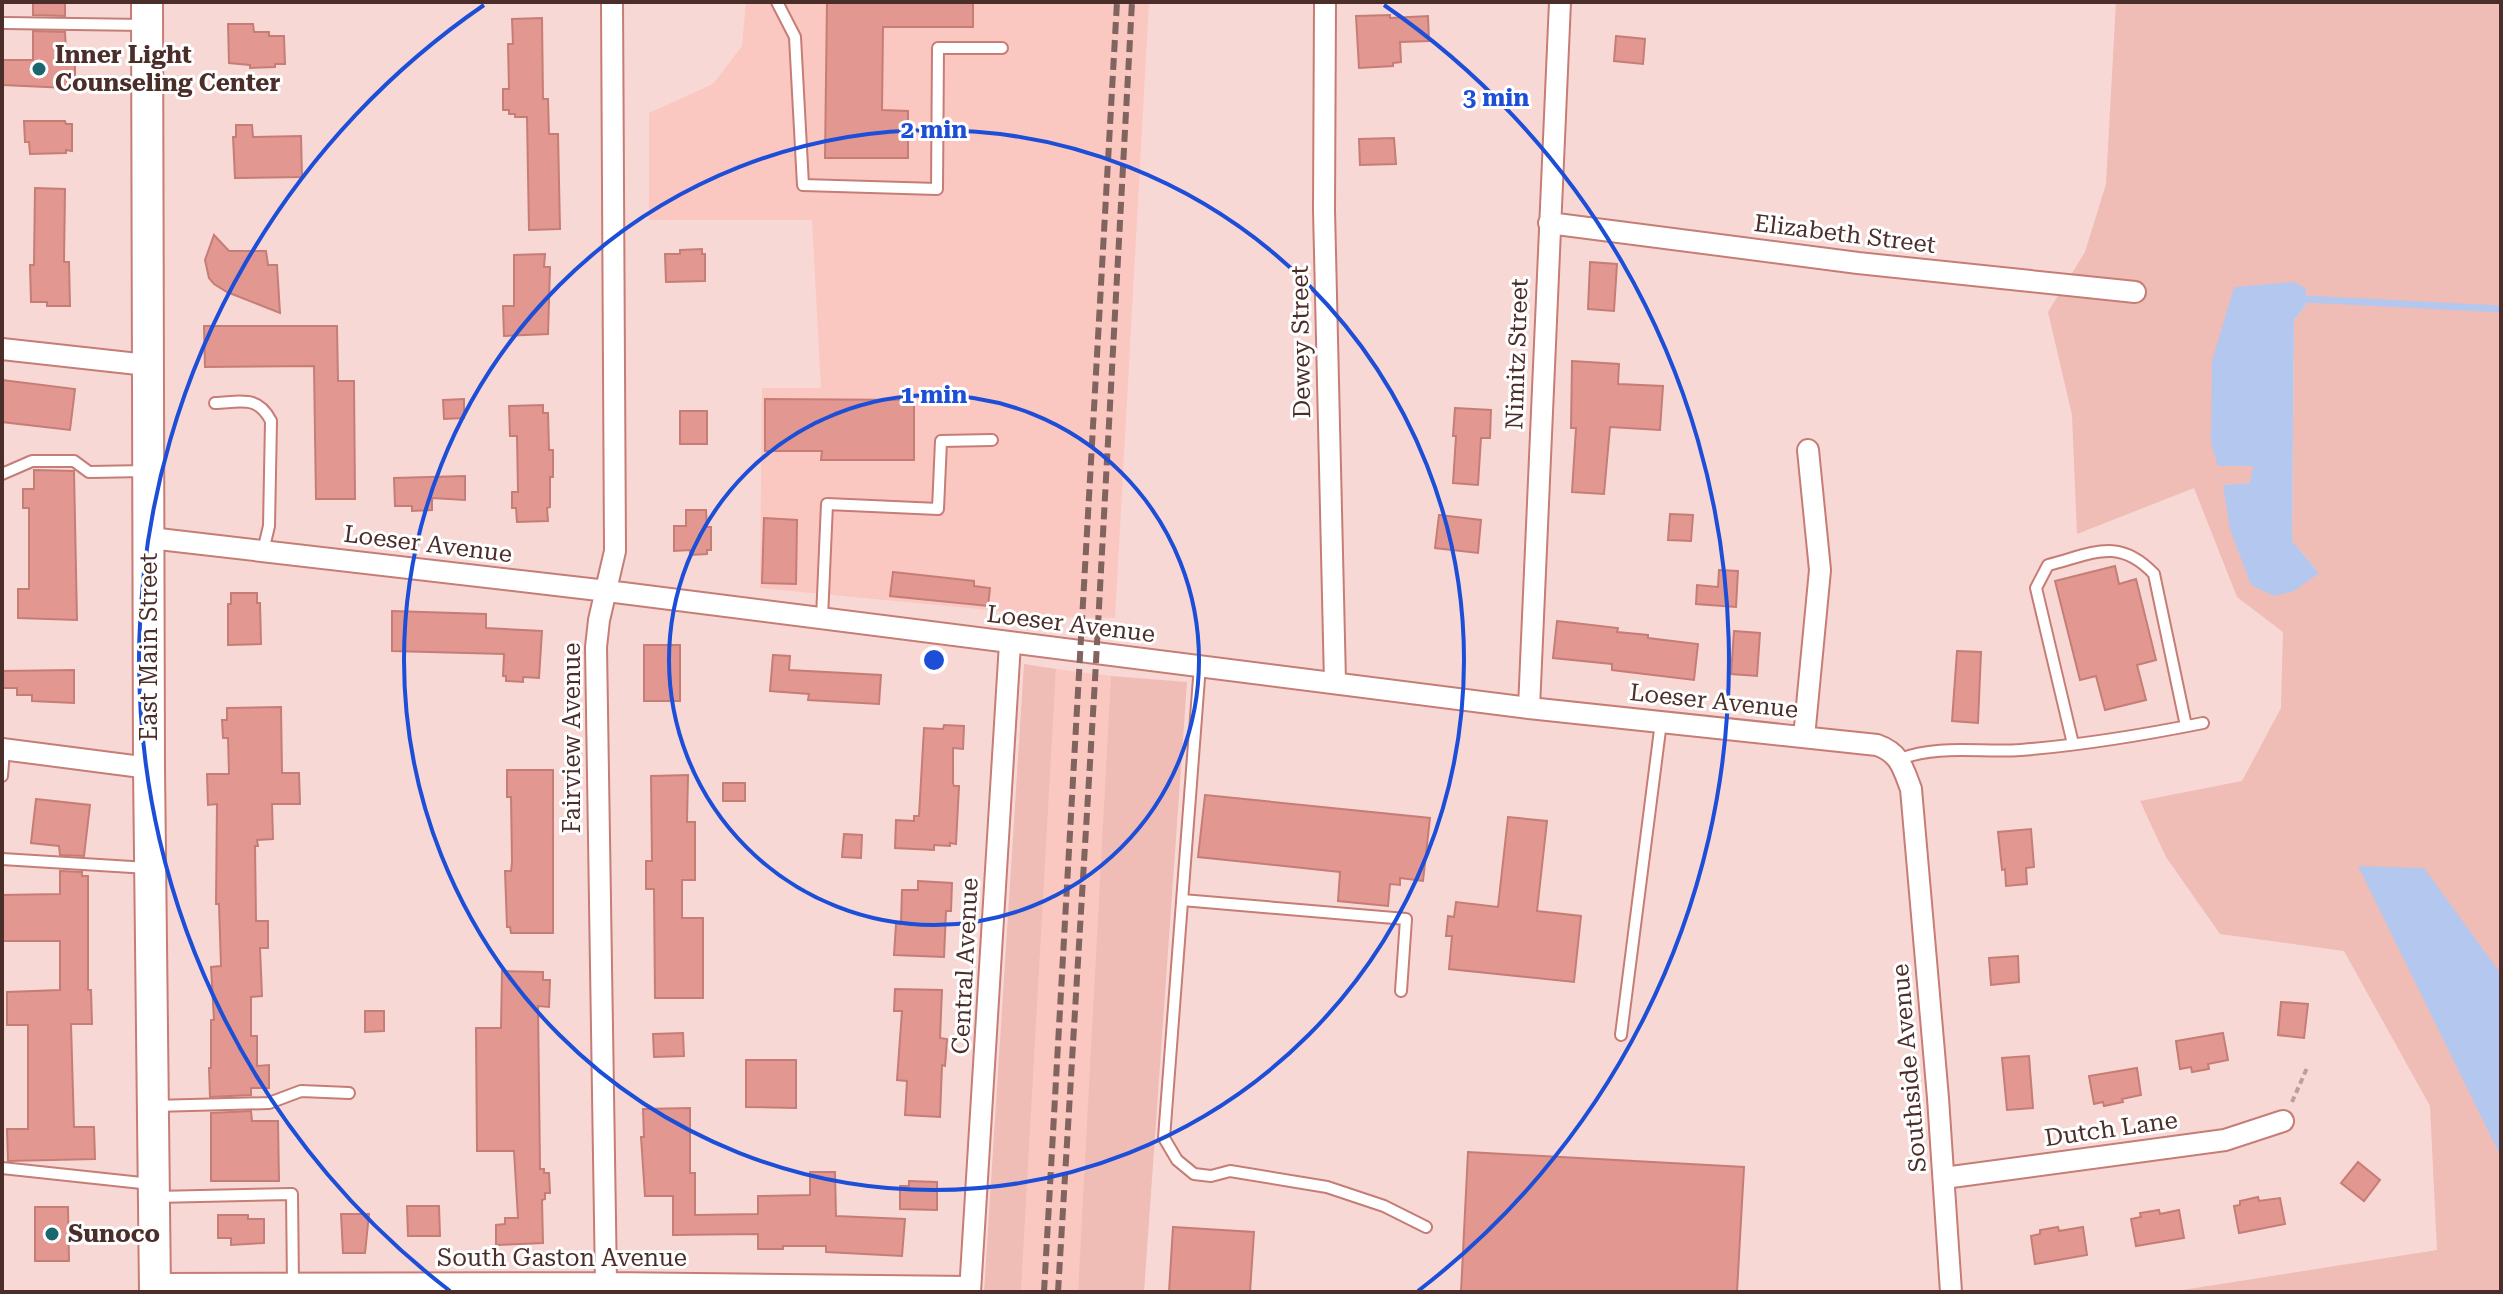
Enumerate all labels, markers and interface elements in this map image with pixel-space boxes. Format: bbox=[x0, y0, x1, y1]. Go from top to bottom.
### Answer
place label: Inner Light Counseling Center bbox=[55, 41, 280, 97]
marker: Inner Light Counseling Center bbox=[30, 60, 48, 78]
text: 3 min bbox=[1463, 84, 1529, 112]
text: 2 min bbox=[901, 116, 967, 144]
street label: Elizabeth Street bbox=[1753, 209, 1937, 259]
street label: Dewey Street bbox=[1286, 265, 1316, 419]
street label: Nimitz Street bbox=[1500, 278, 1534, 430]
text: 1 min bbox=[901, 381, 967, 409]
street label: Loeser Avenue bbox=[342, 520, 514, 568]
street label: East Main Street bbox=[135, 553, 163, 741]
street label: Loeser Avenue bbox=[985, 600, 1157, 648]
street label: Fairview Avenue bbox=[558, 643, 586, 833]
centre of rings bbox=[920, 646, 948, 674]
street label: Loeser Avenue bbox=[1628, 678, 1800, 724]
street label: Central Avenue bbox=[946, 877, 984, 1055]
street label: Southside Avenue bbox=[1886, 963, 1932, 1173]
street label: Dutch Lane bbox=[2043, 1106, 2179, 1152]
place label: Sunoco bbox=[68, 1220, 160, 1248]
marker: Sunoco bbox=[43, 1225, 61, 1243]
street label: South Gaston Avenue bbox=[437, 1244, 687, 1272]

